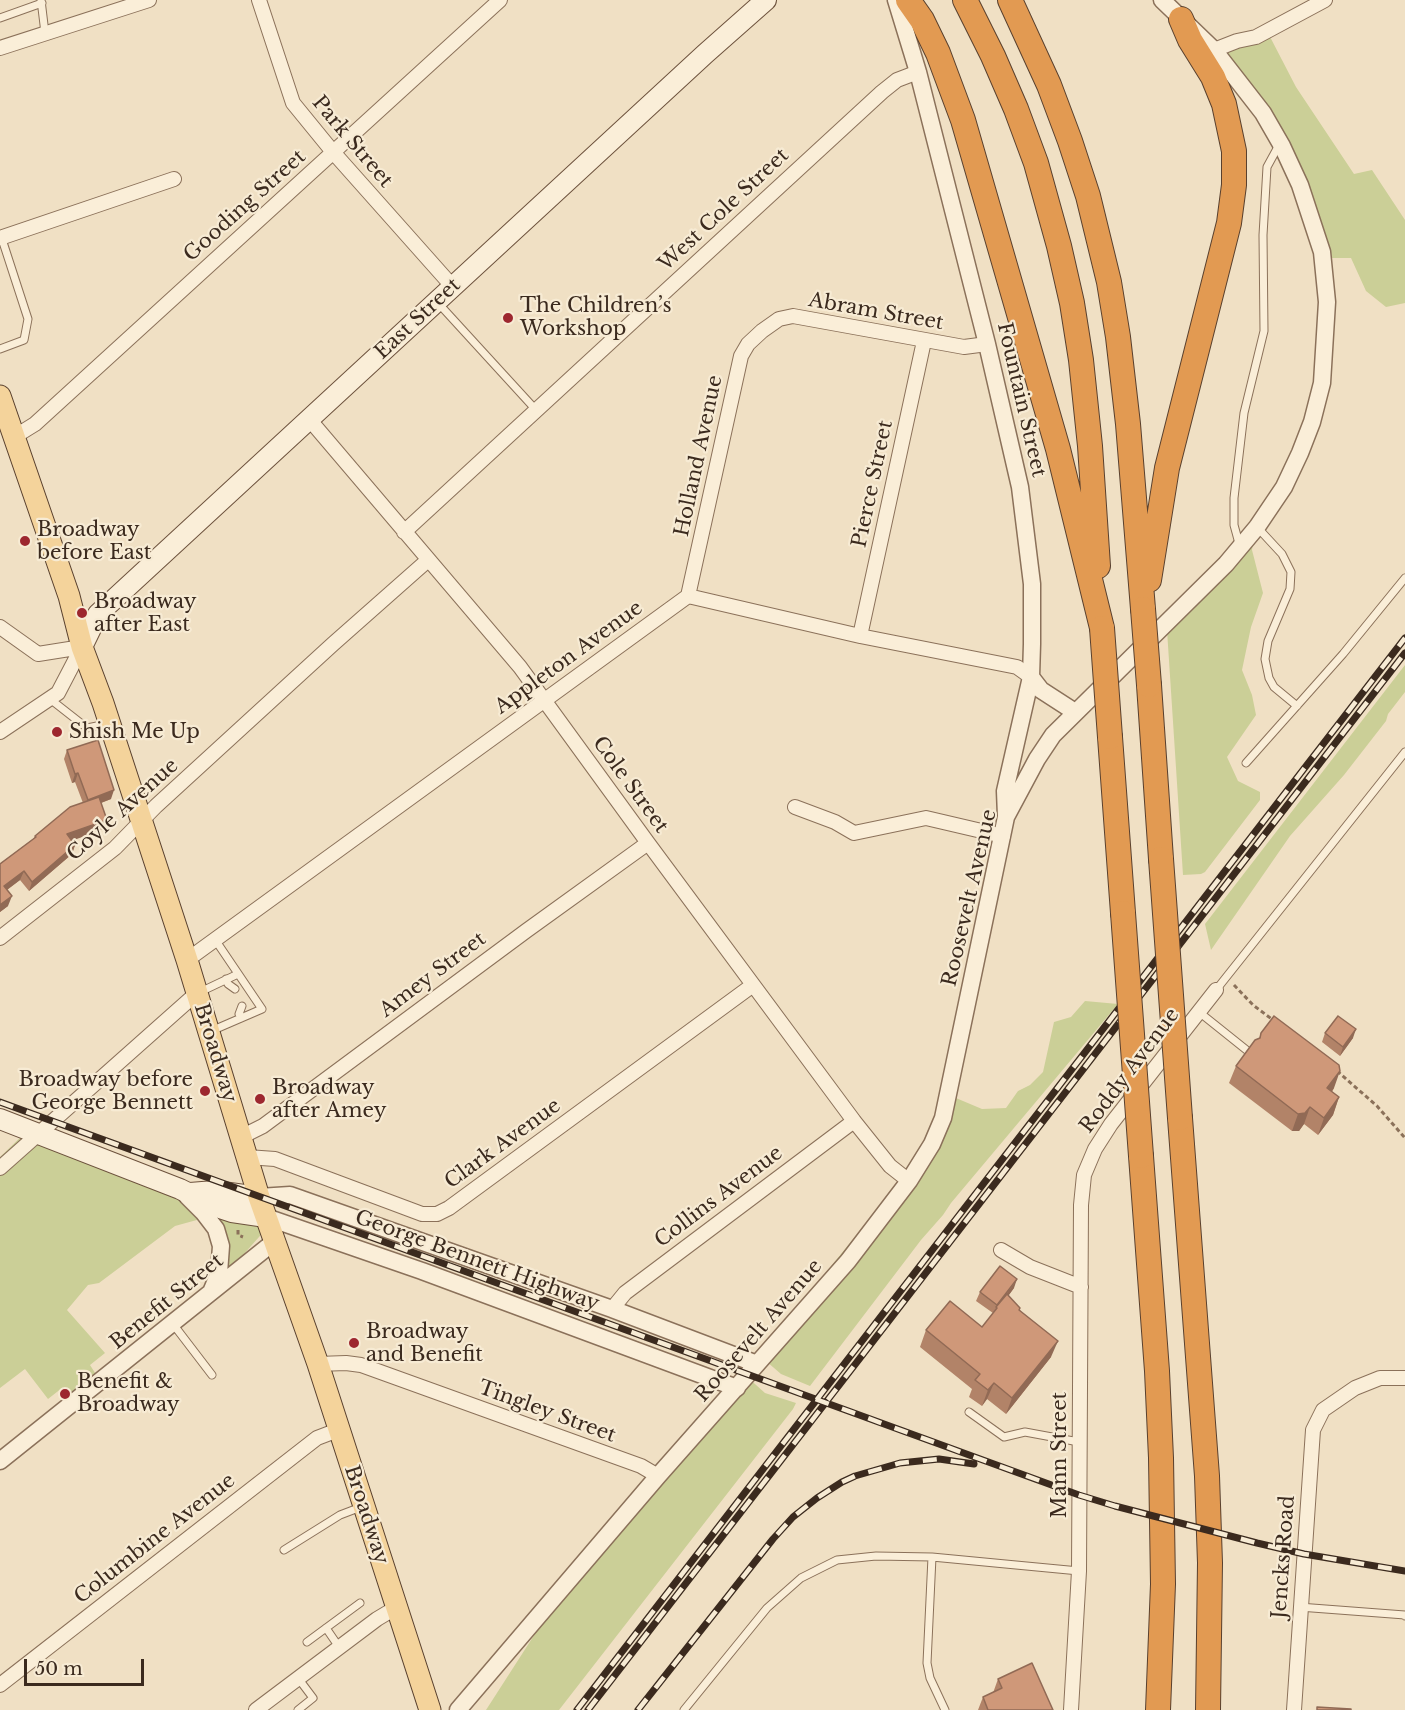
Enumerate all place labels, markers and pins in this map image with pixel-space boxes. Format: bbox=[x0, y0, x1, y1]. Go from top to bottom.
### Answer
place label: The Children’s Workshop bbox=[520, 294, 672, 341]
marker: The Children’s Workshop bbox=[501, 311, 515, 325]
place label: Broadway before East bbox=[37, 518, 151, 565]
marker: Broadway before East bbox=[18, 534, 32, 548]
place label: Broadway after East bbox=[94, 590, 196, 637]
marker: Broadway after East bbox=[75, 606, 89, 620]
place label: Shish Me Up bbox=[69, 720, 200, 744]
marker: Shish Me Up bbox=[50, 725, 64, 739]
place label: Broadway before George Bennett bbox=[18, 1068, 193, 1115]
place label: Broadway after Amey bbox=[272, 1076, 386, 1123]
marker: Broadway before George Bennett bbox=[198, 1084, 212, 1098]
marker: Broadway after Amey bbox=[253, 1092, 267, 1106]
place label: Broadway and Benefit bbox=[366, 1320, 483, 1367]
marker: Broadway and Benefit bbox=[347, 1336, 361, 1350]
place label: Benefit & Broadway bbox=[77, 1370, 179, 1417]
marker: Benefit & Broadway bbox=[58, 1387, 72, 1401]

